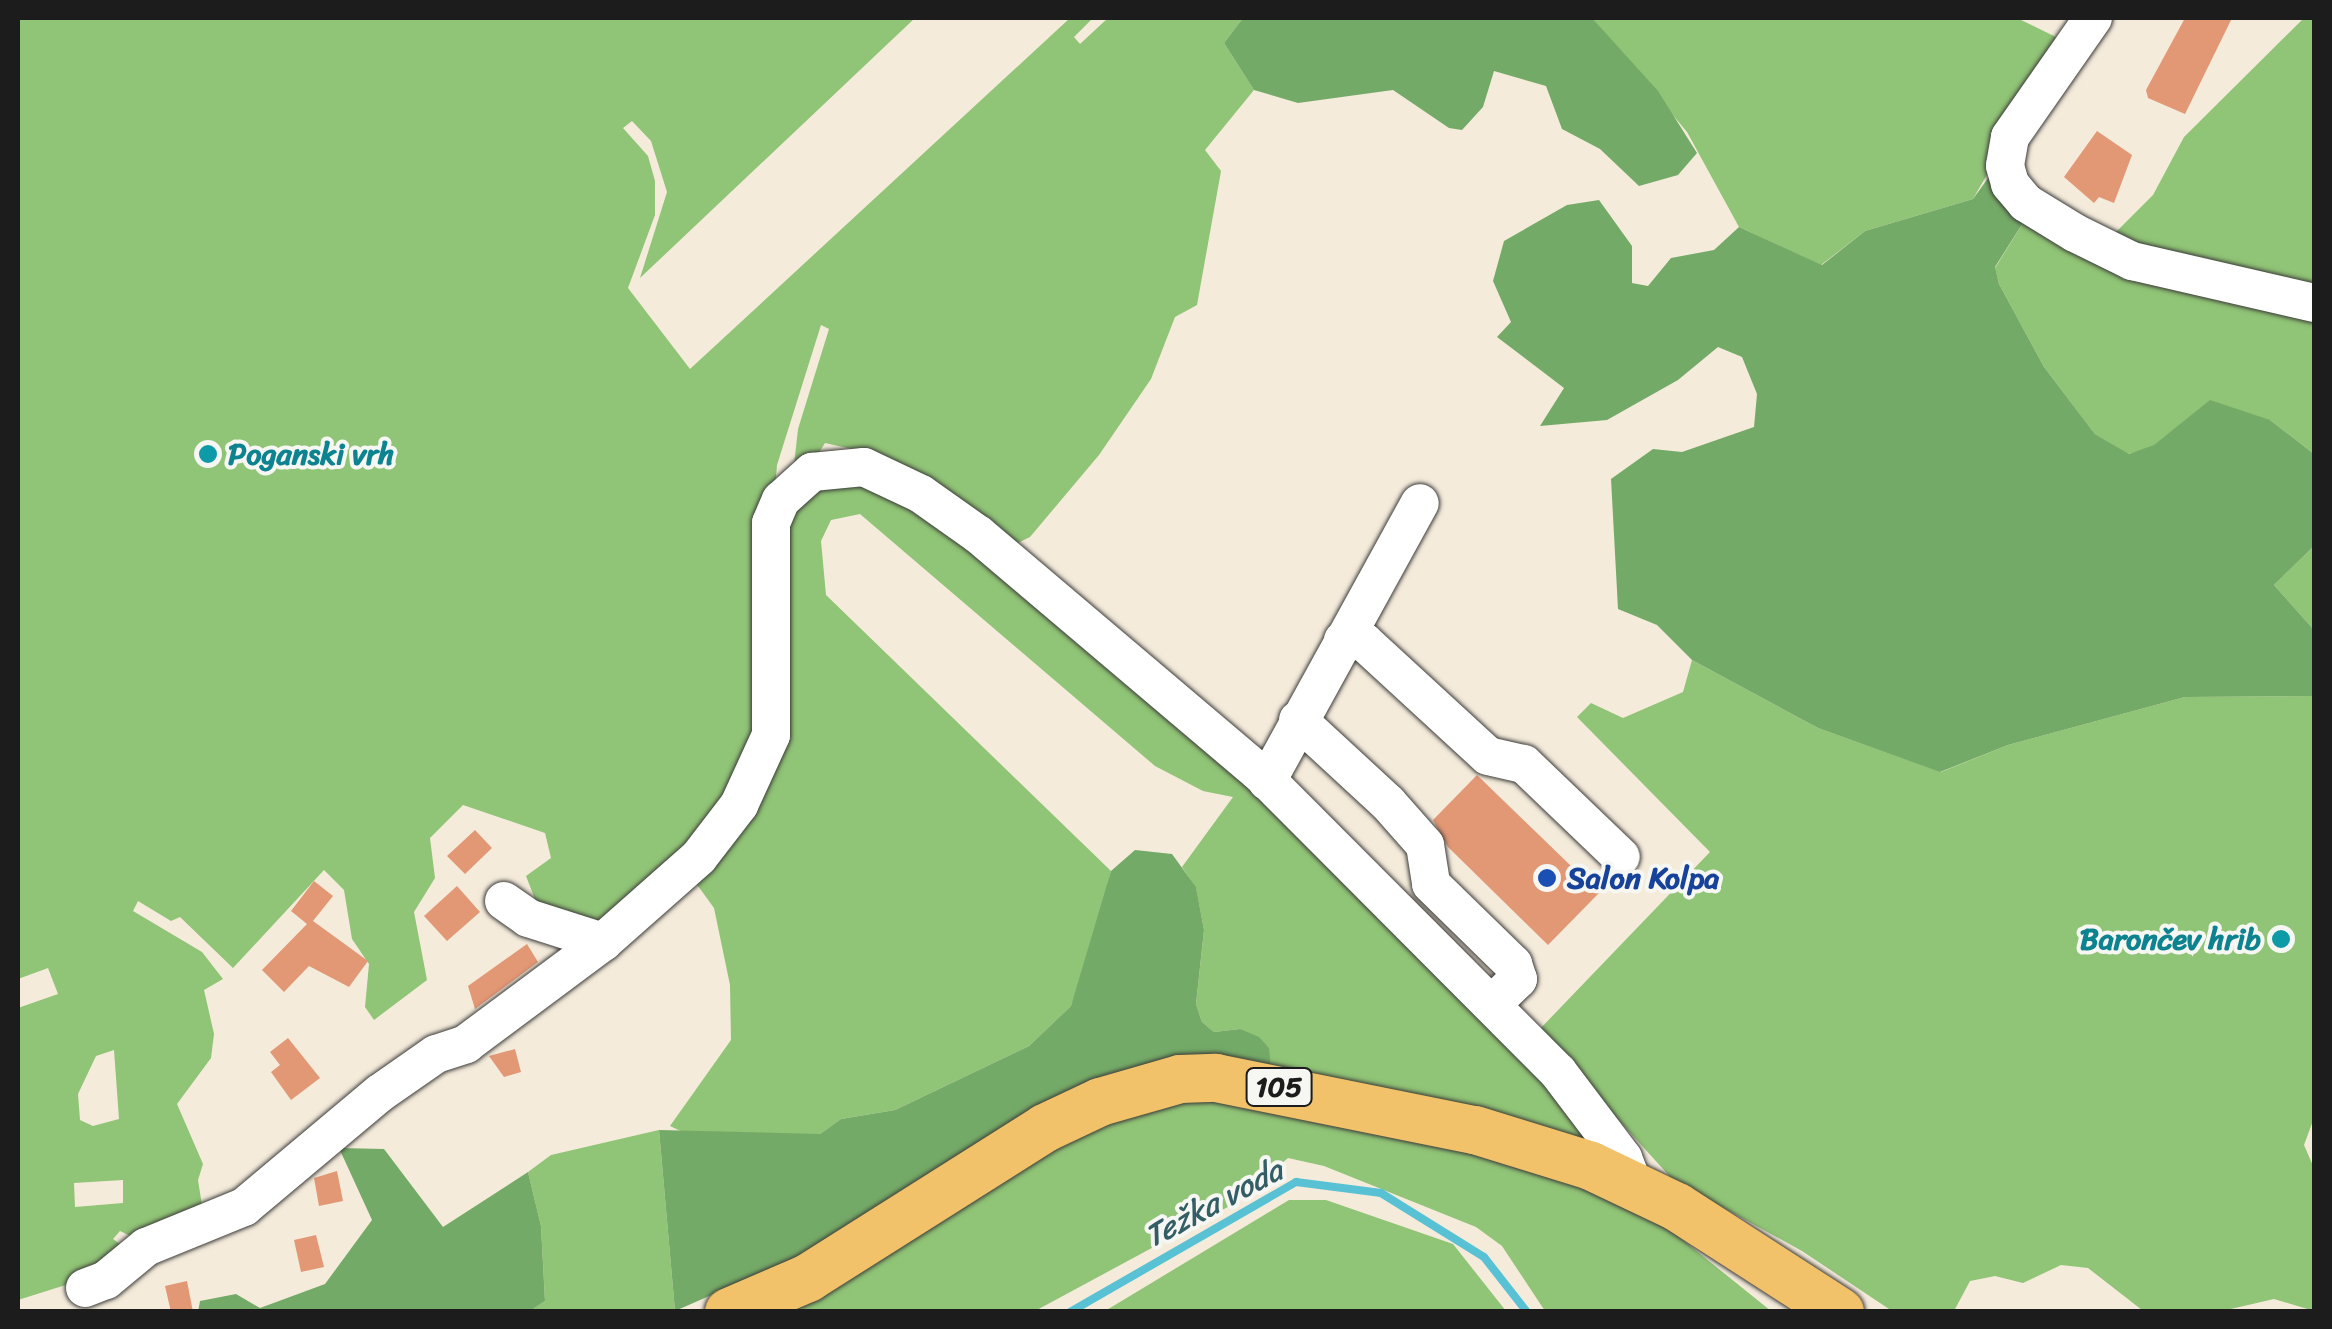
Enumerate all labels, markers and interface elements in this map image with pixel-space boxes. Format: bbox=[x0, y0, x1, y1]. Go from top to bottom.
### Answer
place label: Poganski vrh bbox=[228, 436, 394, 472]
marker: Poganski vrh bbox=[197, 443, 219, 465]
place label: Salon Kolpa bbox=[1567, 860, 1722, 896]
marker: Salon Kolpa bbox=[1536, 867, 1558, 889]
place label: Barončev hrib bbox=[2080, 921, 2261, 957]
marker: Barončev hrib bbox=[2270, 928, 2292, 950]
road number: 105 bbox=[1244, 1064, 1314, 1110]
water label: Težka voda bbox=[1138, 1151, 1290, 1257]

